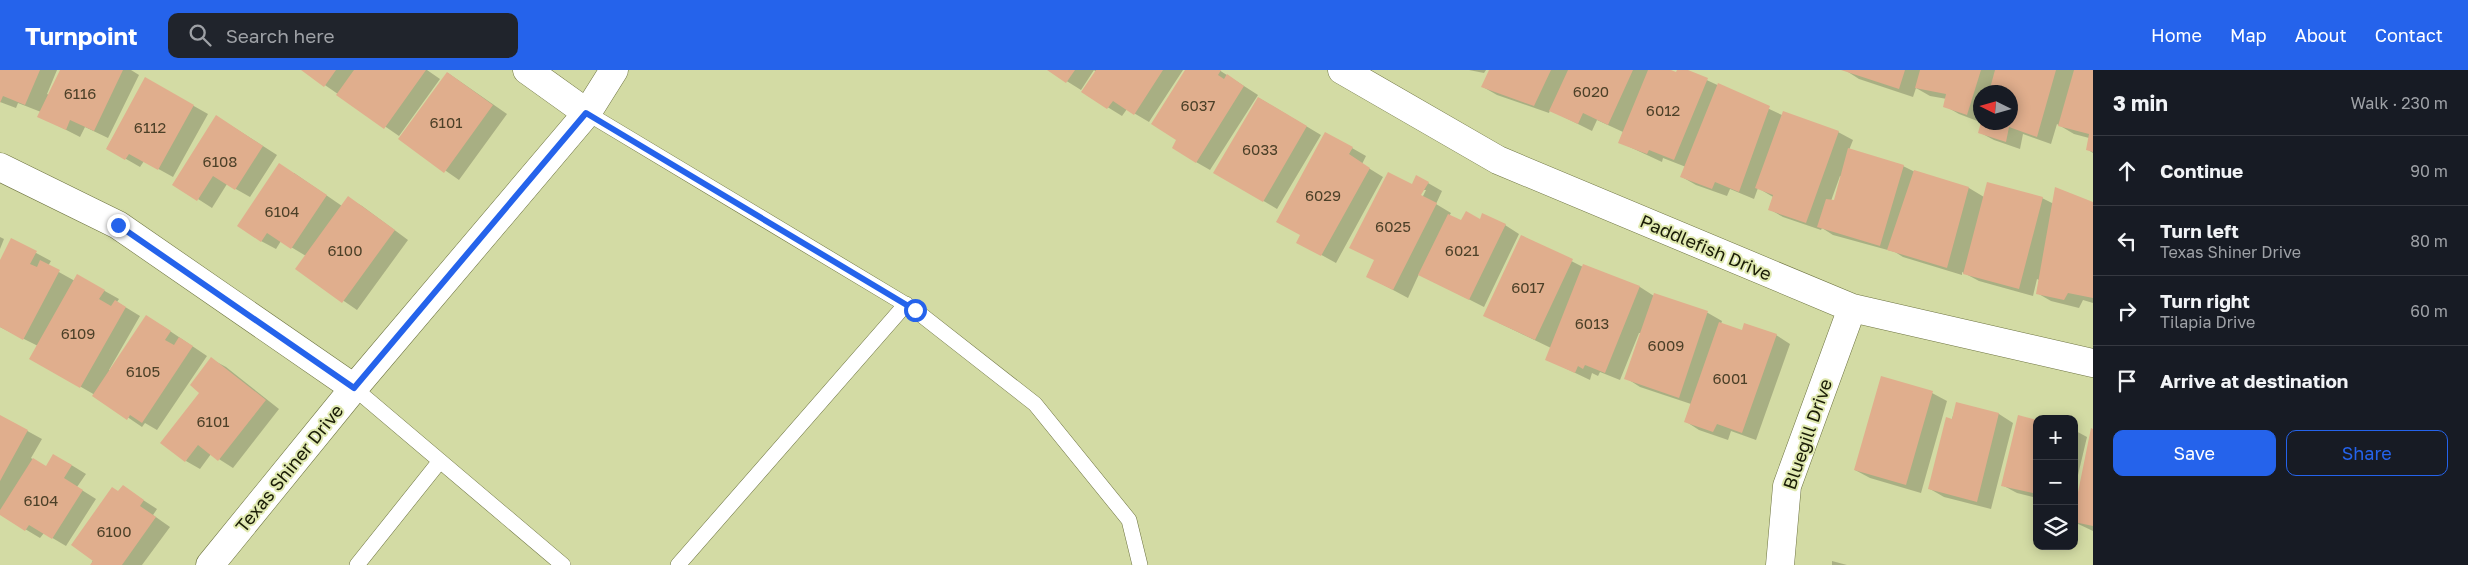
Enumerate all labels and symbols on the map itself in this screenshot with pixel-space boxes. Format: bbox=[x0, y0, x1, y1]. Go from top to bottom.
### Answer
house number: 6020 bbox=[1573, 82, 1609, 100]
house number: 6116 bbox=[64, 84, 96, 102]
north arrow bbox=[1973, 85, 2018, 130]
house number: 6037 bbox=[1180, 96, 1216, 114]
house number: 6012 bbox=[1646, 101, 1680, 119]
house number: 6101 bbox=[430, 113, 462, 131]
house number: 6112 bbox=[134, 118, 166, 136]
house number: 6033 bbox=[1242, 140, 1278, 158]
house number: 6108 bbox=[203, 152, 237, 170]
house number: 6029 bbox=[1305, 186, 1341, 204]
house number: 6104 bbox=[265, 202, 299, 220]
street label: Paddlefish Drive bbox=[1637, 209, 1775, 285]
route end bbox=[107, 214, 130, 237]
house number: 6025 bbox=[1375, 217, 1411, 235]
house number: 6100 bbox=[328, 241, 362, 259]
house number: 6021 bbox=[1445, 241, 1479, 259]
house number: 6017 bbox=[1511, 278, 1545, 296]
route start bbox=[904, 299, 927, 322]
house number: 6013 bbox=[1575, 314, 1609, 332]
house number: 6109 bbox=[61, 324, 95, 342]
house number: 6009 bbox=[1648, 336, 1684, 354]
house number: 6105 bbox=[126, 362, 160, 380]
house number: 6001 bbox=[1713, 369, 1747, 387]
street label: Bluegill Drive bbox=[1778, 376, 1836, 492]
street label: Texas Shiner Drive bbox=[231, 399, 347, 537]
house number: 6101 bbox=[197, 412, 229, 430]
house number: 6104 bbox=[24, 491, 58, 509]
house number: 6100 bbox=[97, 522, 131, 540]

